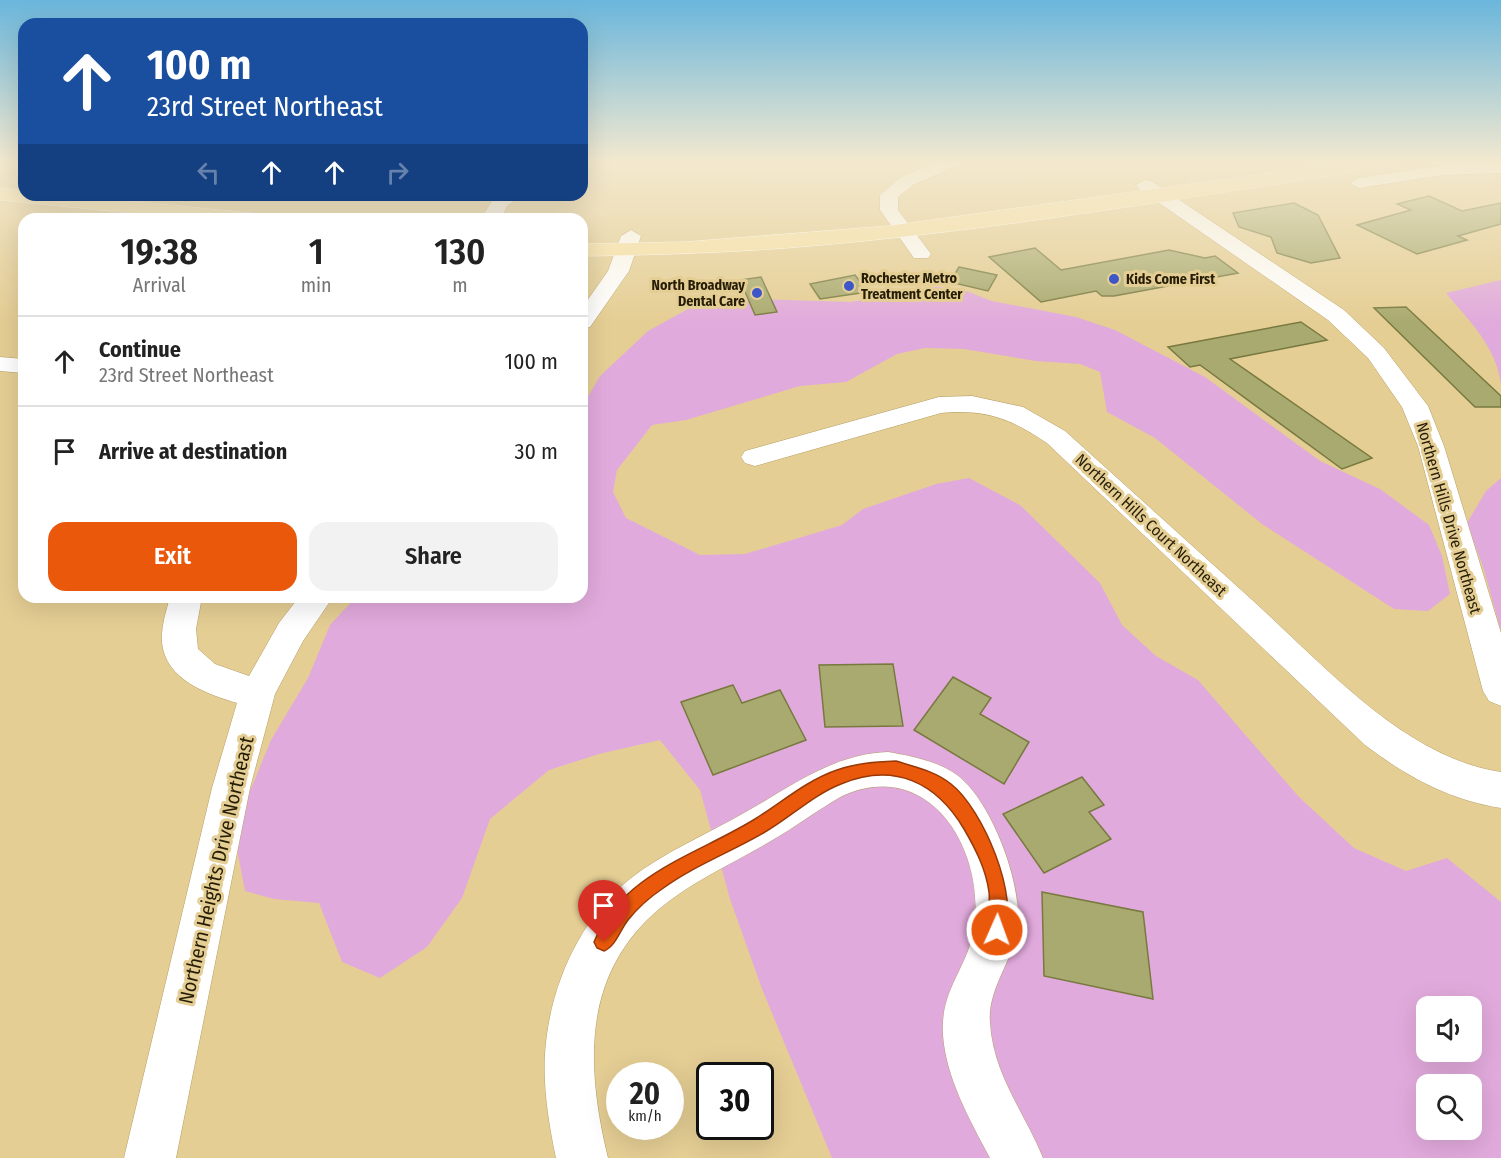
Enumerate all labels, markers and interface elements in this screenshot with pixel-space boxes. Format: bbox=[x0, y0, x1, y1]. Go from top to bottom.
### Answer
text: 100 m bbox=[147, 40, 251, 90]
icon: ahead bbox=[48, 42, 126, 120]
text: 23rd Street Northeast bbox=[147, 91, 383, 123]
icon: left bbox=[192, 156, 225, 189]
icon: ahead bbox=[255, 156, 288, 189]
icon: ahead bbox=[318, 156, 351, 189]
icon: right bbox=[381, 156, 414, 189]
text: 19:38 bbox=[121, 230, 198, 274]
text: 1 bbox=[309, 230, 324, 274]
text: 130 bbox=[434, 230, 485, 274]
place label: Rochester Metro Treatment Center bbox=[861, 270, 963, 303]
place label: Kids Come First bbox=[1126, 271, 1216, 288]
marker: Kids Come First bbox=[1107, 272, 1121, 286]
text: Arrival bbox=[133, 273, 186, 297]
text: min bbox=[301, 273, 332, 297]
text: m bbox=[452, 273, 468, 297]
place label: North Broadway Dental Care bbox=[652, 277, 745, 310]
marker: Rochester Metro Treatment Center bbox=[842, 279, 856, 293]
marker: North Broadway Dental Care bbox=[750, 286, 764, 300]
text: Continue bbox=[99, 336, 181, 363]
icon: ahead bbox=[48, 345, 81, 378]
text: 100 m bbox=[504, 348, 558, 375]
text: 23rd Street Northeast bbox=[99, 363, 274, 387]
street label: Northern Hills Drive Northeast bbox=[1413, 420, 1486, 617]
icon: arrive bbox=[48, 435, 81, 468]
text: Arrive at destination bbox=[99, 438, 287, 465]
text: 30 m bbox=[515, 438, 558, 465]
street label: Northern Hills Court Northeast bbox=[1071, 450, 1231, 601]
button: Exit bbox=[48, 522, 297, 591]
button: Share bbox=[309, 522, 558, 591]
street label: Northern Heights Drive Northeast bbox=[174, 733, 259, 1006]
pin bbox=[578, 880, 629, 942]
icon: arrive bbox=[587, 889, 620, 922]
position arrow bbox=[965, 898, 1029, 962]
map controls bbox=[1416, 996, 1482, 1140]
button: sound bbox=[1416, 996, 1482, 1062]
speed limit sign: 30 bbox=[696, 1062, 774, 1140]
button: search bbox=[1416, 1074, 1482, 1140]
text: 20 bbox=[630, 1076, 660, 1112]
text: km/h bbox=[628, 1107, 662, 1125]

